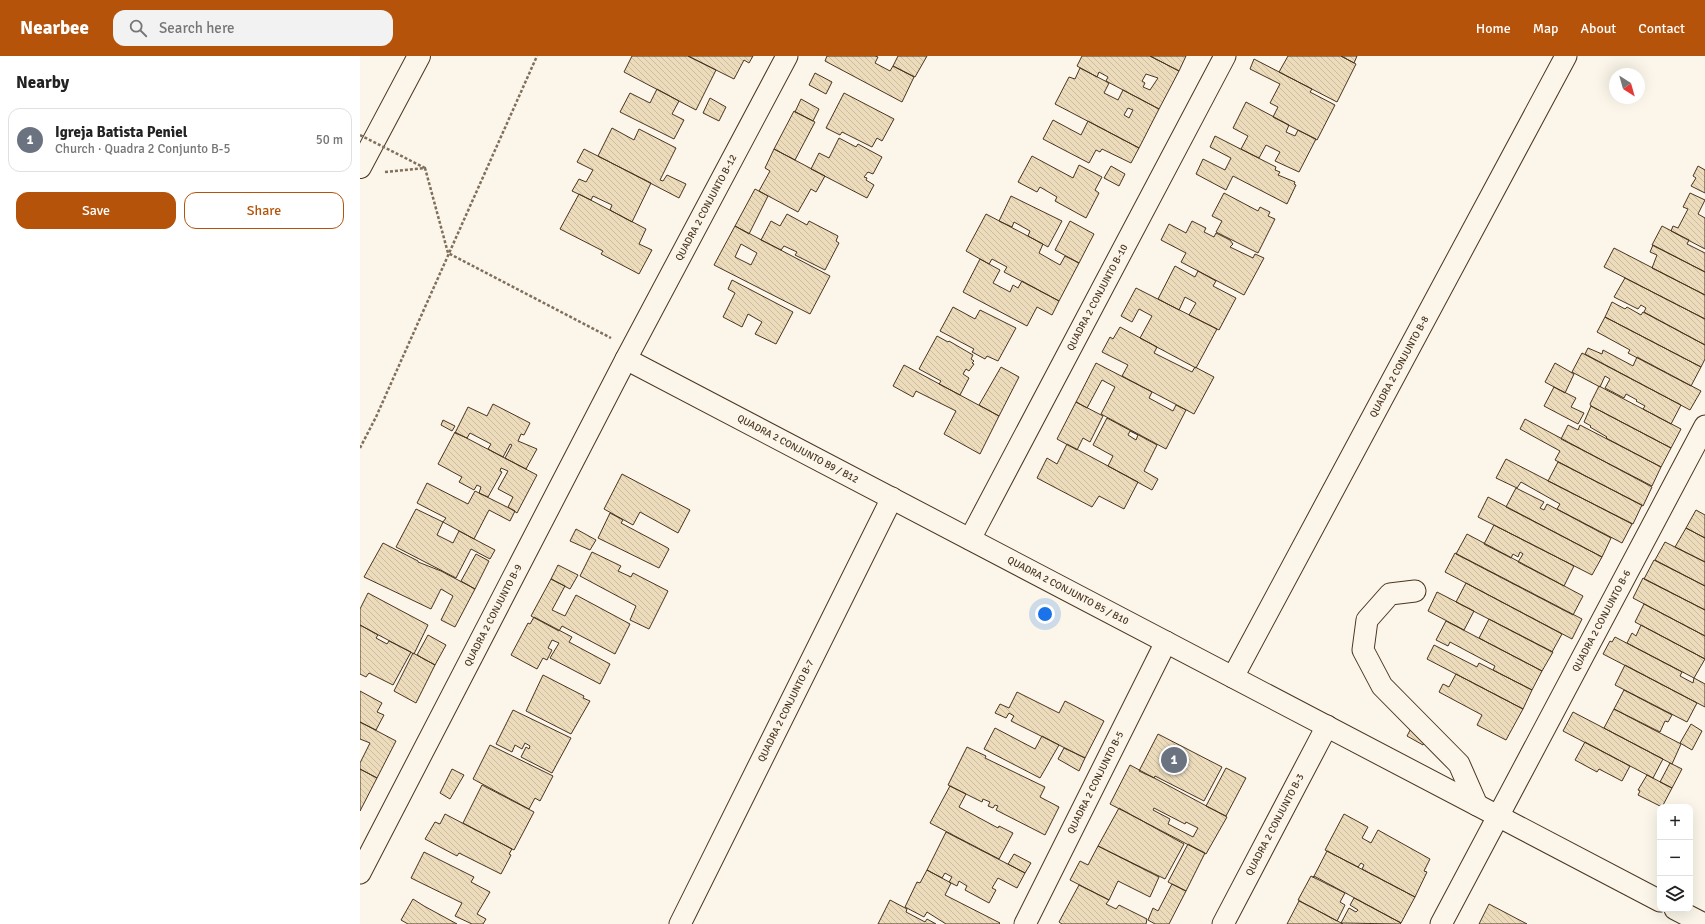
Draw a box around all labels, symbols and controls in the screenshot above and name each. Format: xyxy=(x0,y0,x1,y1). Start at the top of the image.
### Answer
search box xyxy=(113,10,393,46)
text: Nearbee xyxy=(20,16,89,40)
icon: search xyxy=(127,17,149,39)
text: Search here xyxy=(159,19,235,37)
text: Home xyxy=(1476,20,1511,37)
text: Map xyxy=(1533,20,1558,37)
text: About xyxy=(1580,20,1616,37)
text: Contact xyxy=(1638,20,1685,37)
north arrow xyxy=(1609,68,1645,104)
text: Nearby xyxy=(16,72,69,93)
text: Igreja Batista Peniel xyxy=(55,123,187,141)
text: 1 xyxy=(26,132,34,148)
text: 50 m xyxy=(316,132,343,148)
text: Church · Quadra 2 Conjunto B-5 xyxy=(55,141,230,157)
street label: QUADRA 2 CONJUNTO B-12 xyxy=(673,153,740,263)
button: Save xyxy=(16,192,176,229)
button: Share xyxy=(184,192,344,229)
street label: QUADRA 2 CONJUNTO B-10 xyxy=(1064,242,1130,353)
street label: QUADRA 2 CONJUNTO B-8 xyxy=(1367,314,1431,420)
street label: QUADRA 2 CONJUNTO B9 / B12 xyxy=(735,412,861,486)
street label: QUADRA 2 CONJUNTO B5 / B10 xyxy=(1005,554,1131,627)
street label: QUADRA 2 CONJUNTO B-9 xyxy=(462,562,525,669)
street label: QUADRA 2 CONJUNTO B-6 xyxy=(1570,568,1634,674)
your location xyxy=(1035,604,1055,624)
street label: QUADRA 2 CONJUNTO B-7 xyxy=(756,658,817,764)
street label: QUADRA 2 CONJUNTO B-5 xyxy=(1065,729,1126,836)
pin: 1 xyxy=(1161,745,1187,775)
street label: QUADRA 2 CONJUNTO B-3 xyxy=(1243,772,1307,878)
map controls xyxy=(1657,804,1693,912)
button: + xyxy=(1657,804,1693,840)
button: − xyxy=(1657,840,1693,876)
button: layers xyxy=(1657,876,1693,912)

